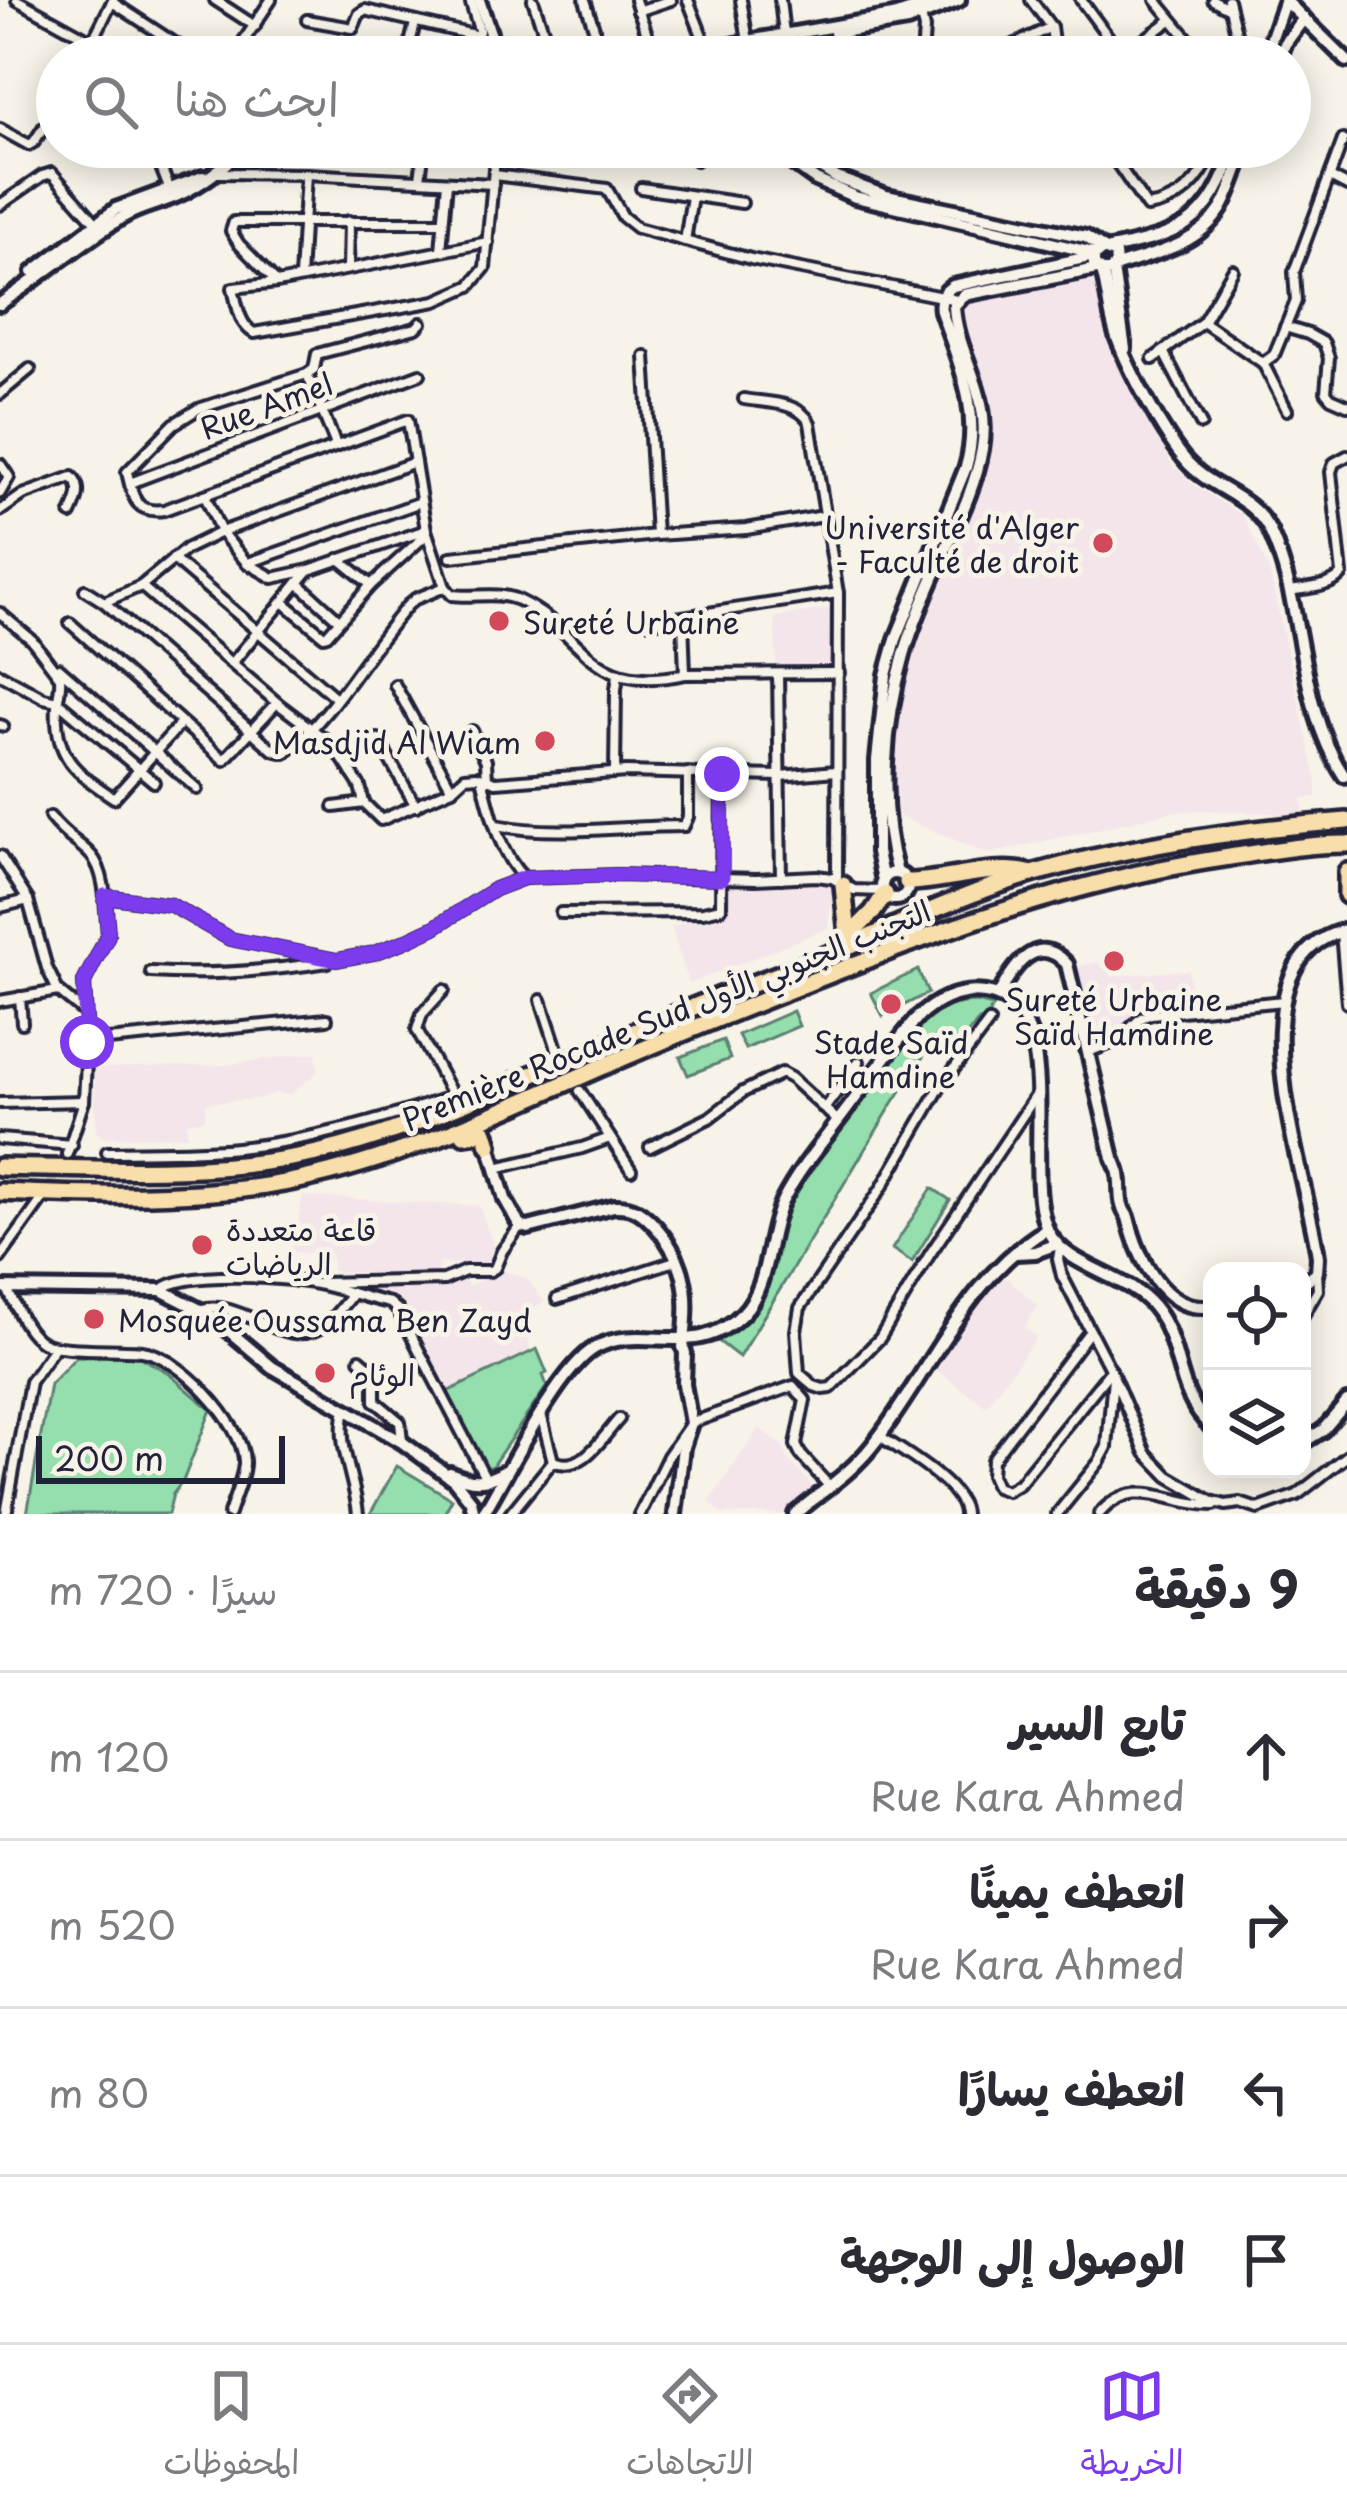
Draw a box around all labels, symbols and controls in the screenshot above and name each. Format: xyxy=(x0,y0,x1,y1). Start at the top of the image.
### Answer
search box xyxy=(36,36,1311,168)
text: ابحث هنا xyxy=(174,63,339,131)
icon: search xyxy=(78,69,144,135)
street label: Rue Amel xyxy=(194,360,338,450)
place label: Université d'Alger - Faculté de droit xyxy=(824,504,1079,583)
marker: Université d'Alger - Faculté de droit xyxy=(1090,530,1116,556)
place label: Sureté Urbaine xyxy=(523,599,740,644)
marker: Sureté Urbaine xyxy=(486,608,512,634)
place label: Masdjid Al Wiam xyxy=(273,719,521,764)
marker: Masdjid Al Wiam xyxy=(532,728,558,754)
route end xyxy=(695,747,749,801)
street label: Première Rocade Sud التجنب الجنوبي الأول xyxy=(395,887,939,1146)
marker: Sureté Urbaine Saïd Hamdine xyxy=(1101,948,1127,974)
place label: Sureté Urbaine Saïd Hamdine xyxy=(1006,976,1222,1055)
marker: Stade Saïd Hamdine xyxy=(878,991,904,1017)
route start xyxy=(60,1015,114,1069)
place label: Stade Saïd Hamdine xyxy=(814,1019,968,1098)
place label: قاعة متعددة الرياضات xyxy=(226,1206,377,1285)
marker: قاعة متعددة الرياضات xyxy=(189,1232,215,1258)
map controls xyxy=(1203,1262,1311,1478)
button: locate xyxy=(1203,1262,1311,1370)
place label: Mosquée Oussama Ben Zayd xyxy=(118,1297,532,1342)
marker: Mosquée Oussama Ben Zayd xyxy=(81,1306,107,1332)
place label: الوئام xyxy=(349,1351,415,1399)
marker: الوئام xyxy=(312,1360,338,1386)
button: layers xyxy=(1203,1370,1311,1478)
scale bar xyxy=(36,1430,285,1483)
text: 200 m xyxy=(54,1432,164,1482)
text: 9 دقيقة xyxy=(1135,1548,1299,1625)
text: سيرًا · 720 m xyxy=(48,1559,278,1618)
text: تابع السير xyxy=(1010,1687,1185,1755)
icon: ahead xyxy=(1233,1723,1299,1789)
text: 120 m xyxy=(48,1726,169,1785)
text: Rue Kara Ahmed xyxy=(870,1765,1185,1824)
text: انعطف يمينًا xyxy=(970,1855,1185,1923)
icon: right xyxy=(1233,1891,1299,1957)
text: 520 m xyxy=(48,1894,176,1953)
text: Rue Kara Ahmed xyxy=(870,1933,1185,1992)
text: انعطف يسارًا xyxy=(958,2053,1185,2121)
icon: left xyxy=(1233,2059,1299,2125)
text: 80 m xyxy=(48,2062,149,2121)
text: الوصول إلى الوجهة xyxy=(840,2221,1185,2289)
icon: arrive xyxy=(1233,2227,1299,2293)
tab: المحفوظات xyxy=(163,2363,299,2492)
tab: الاتجاهات xyxy=(626,2363,754,2492)
tab: الخريطة xyxy=(1081,2363,1184,2492)

